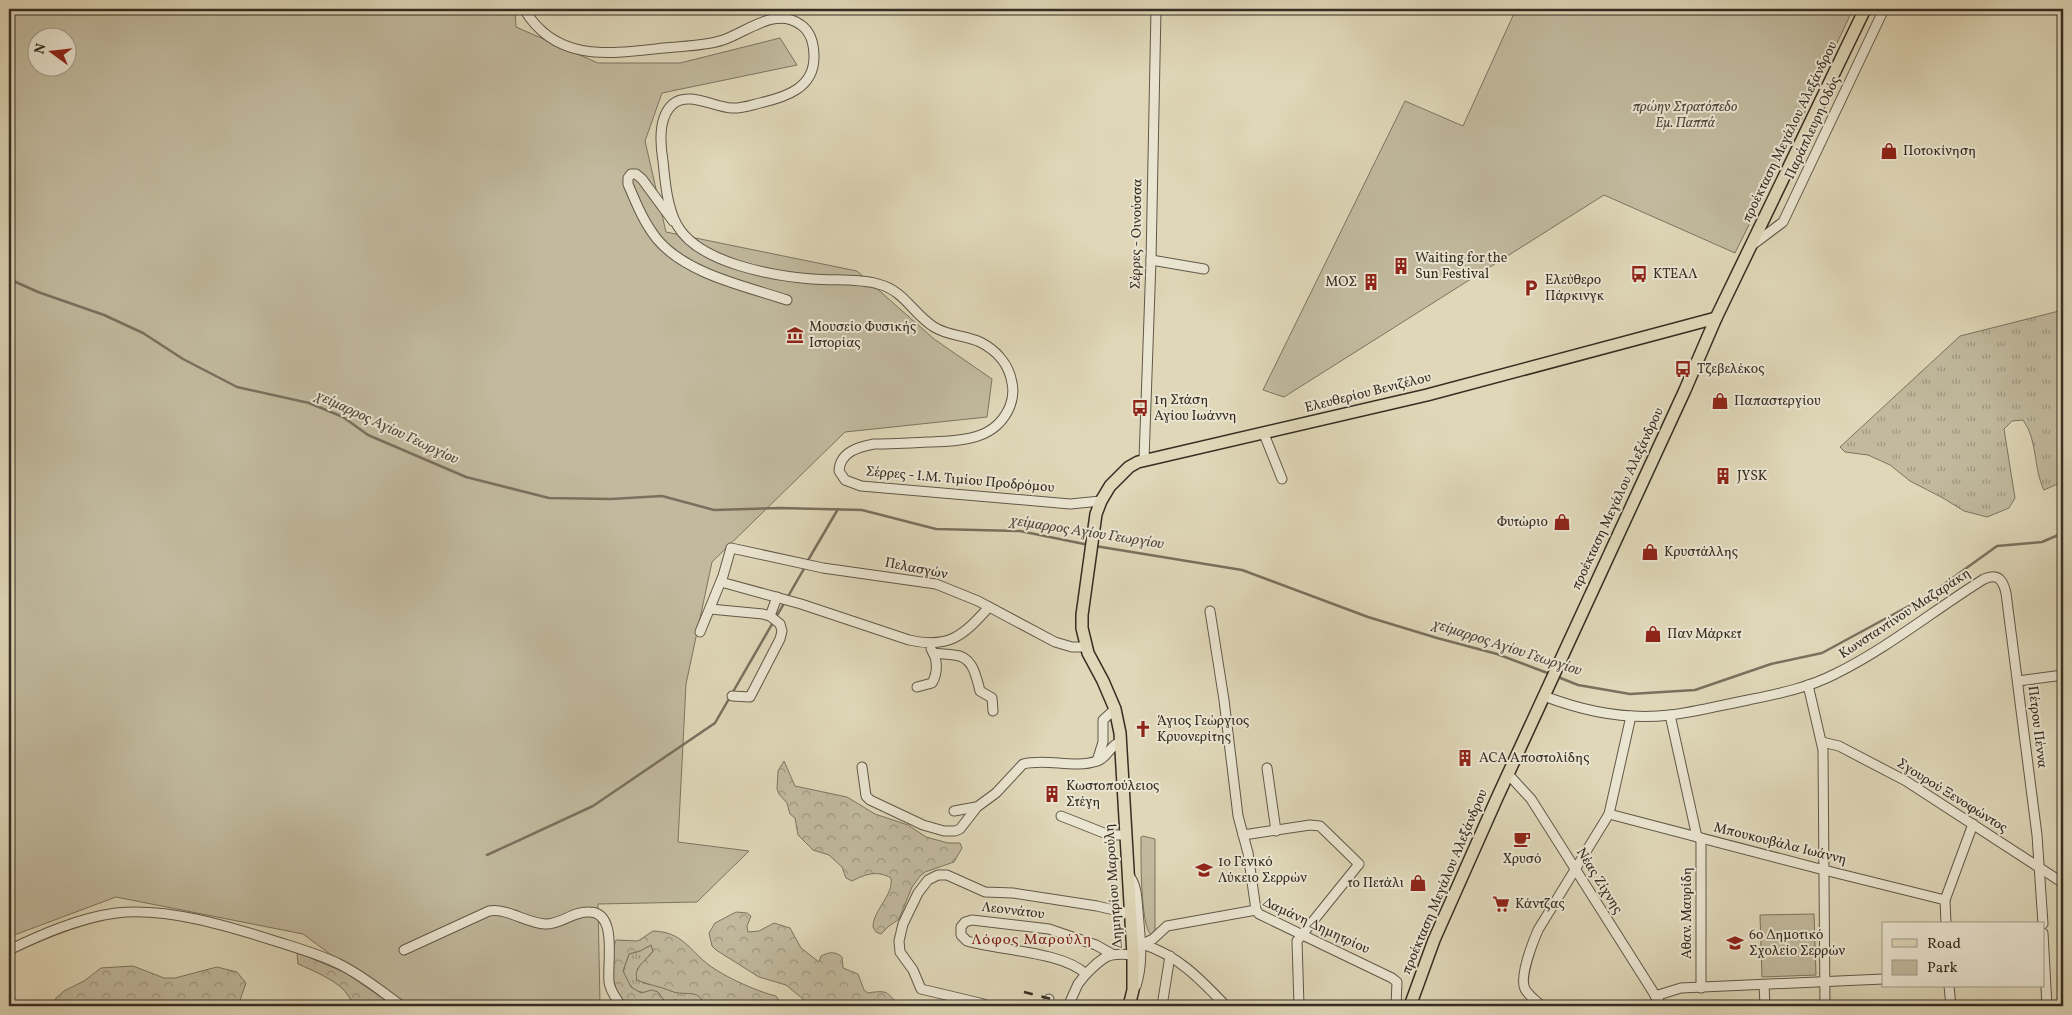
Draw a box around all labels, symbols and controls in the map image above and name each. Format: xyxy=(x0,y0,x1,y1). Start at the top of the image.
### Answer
north arrow xyxy=(28,28,78,78)
street label: προέκταση Μεγάλου Αλεξάνδρου xyxy=(1738,38,1842,226)
text: N xyxy=(30,42,51,56)
street label: Παράπλευρη Οδός xyxy=(1781,73,1845,183)
park label: πρώην Στρατόπεδο Εμ. Παππά xyxy=(1633,98,1738,133)
shop icon: Ποτοκίνηση xyxy=(1879,141,1899,161)
place label: Ποτοκίνηση xyxy=(1903,142,1976,161)
street label: Σέρρες - Οινούσσα xyxy=(1127,178,1147,290)
place label: Waiting for the Sun Festival xyxy=(1415,249,1508,284)
building icon: Waiting for the Sun Festival xyxy=(1391,256,1411,276)
bus stop icon: ΚΤΕΑΛ xyxy=(1629,264,1649,284)
place label: ΚΤΕΑΛ xyxy=(1653,265,1698,284)
place label: Ελεύθερο Πάρκινγκ xyxy=(1545,271,1604,306)
building icon: ΜΟΣ xyxy=(1361,272,1381,292)
place label: ΜΟΣ xyxy=(1325,273,1357,292)
parking icon: Ελεύθερο Πάρκινγκ xyxy=(1521,278,1541,298)
place label: Μουσείο Φυσικής Ιστορίας xyxy=(809,318,916,353)
museum icon: Μουσείο Φυσικής Ιστορίας xyxy=(785,325,805,345)
bus stop icon: Τζεβελέκος xyxy=(1673,359,1693,379)
place label: Τζεβελέκος xyxy=(1697,360,1765,379)
street label: Ελευθερίου Βενιζέλου xyxy=(1303,368,1433,418)
water label: χείμαρρος Αγίου Γεωργίου xyxy=(311,385,462,471)
place label: 1η Στάση Αγίου Ιωάννη xyxy=(1154,391,1237,426)
shop icon: Παπαστεργίου xyxy=(1710,391,1730,411)
place label: Παπαστεργίου xyxy=(1734,392,1821,411)
bus stop icon: 1η Στάση Αγίου Ιωάννη xyxy=(1130,398,1150,418)
street label: προέκταση Μεγάλου Αλεξάνδρου xyxy=(1567,404,1669,593)
street label: Σέρρες - Ι.Μ. Τιμίου Προδρόμου xyxy=(865,462,1055,498)
building icon: JYSK xyxy=(1713,466,1733,486)
place label: JYSK xyxy=(1737,467,1768,486)
water label: χείμαρρος Αγίου Γεωργίου xyxy=(1007,510,1166,556)
shop icon: Φυτώριο xyxy=(1552,512,1572,532)
place label: Φυτώριο xyxy=(1497,513,1548,532)
shop icon: Κρυστάλλης xyxy=(1640,542,1660,562)
place label: Κρυστάλλης xyxy=(1664,543,1738,562)
street label: Πελασγών xyxy=(883,554,949,584)
street label: Κωνσταντίνου Μαζαράκη xyxy=(1835,564,1975,664)
water label: χείμαρρος Αγίου Γεωργίου xyxy=(1428,613,1585,682)
shop icon: Παν Μάρκετ xyxy=(1643,624,1663,644)
place label: Παν Μάρκετ xyxy=(1667,625,1741,644)
street label: Πέτρου Πέννα xyxy=(2023,685,2052,770)
place label: Άγιος Γεώργιος Κρυονερίτης xyxy=(1157,712,1249,747)
church icon: Άγιος Γεώργιος Κρυονερίτης xyxy=(1133,719,1153,739)
building icon: ACA Αποστολίδης xyxy=(1455,748,1475,768)
place label: ACA Αποστολίδης xyxy=(1479,749,1590,768)
street label: Σγουρού Ξενοφώντος xyxy=(1893,754,2011,838)
place label: Κωστοπούλειος Στέγη xyxy=(1066,777,1159,812)
building icon: Κωστοπούλειος Στέγη xyxy=(1042,784,1062,804)
street label: προέκταση Μεγάλου Αλεξάνδρου xyxy=(1397,786,1493,978)
street label: Μπουκουβάλα Ιωάννη xyxy=(1711,818,1849,870)
street label: Δημητρίου Μαρούλη xyxy=(1100,823,1128,949)
cafe icon: Χρυσό xyxy=(1512,829,1532,849)
street label: Νέας Ζίχνης xyxy=(1571,844,1627,918)
place label: Χρυσό xyxy=(1503,850,1541,869)
place label: 1ο Γενικό Λύκειο Σερρών xyxy=(1218,853,1307,888)
school or university icon: 1ο Γενικό Λύκειο Σερρών xyxy=(1194,860,1214,880)
street label: Αθαν. Μαυρίδη xyxy=(1678,867,1697,959)
shop icon: το Πετάλι xyxy=(1408,873,1428,893)
place label: το Πετάλι xyxy=(1347,874,1404,893)
street label: Δαμάνη Δημητρίου xyxy=(1260,893,1373,959)
supermarket icon: Κάντζας xyxy=(1491,894,1511,914)
place label: Κάντζας xyxy=(1515,895,1565,914)
street label: Λεοννάτου xyxy=(980,898,1046,924)
legend xyxy=(1882,922,2044,988)
place label: 6ο Δημοτικό Σχολείο Σερρών xyxy=(1749,926,1845,961)
district label: Λόφος Μαρούλη xyxy=(972,930,1092,951)
school or university icon: 6ο Δημοτικό Σχολείο Σερρών xyxy=(1725,933,1745,953)
text: Road xyxy=(1927,934,1961,955)
text: Park xyxy=(1927,958,1958,979)

